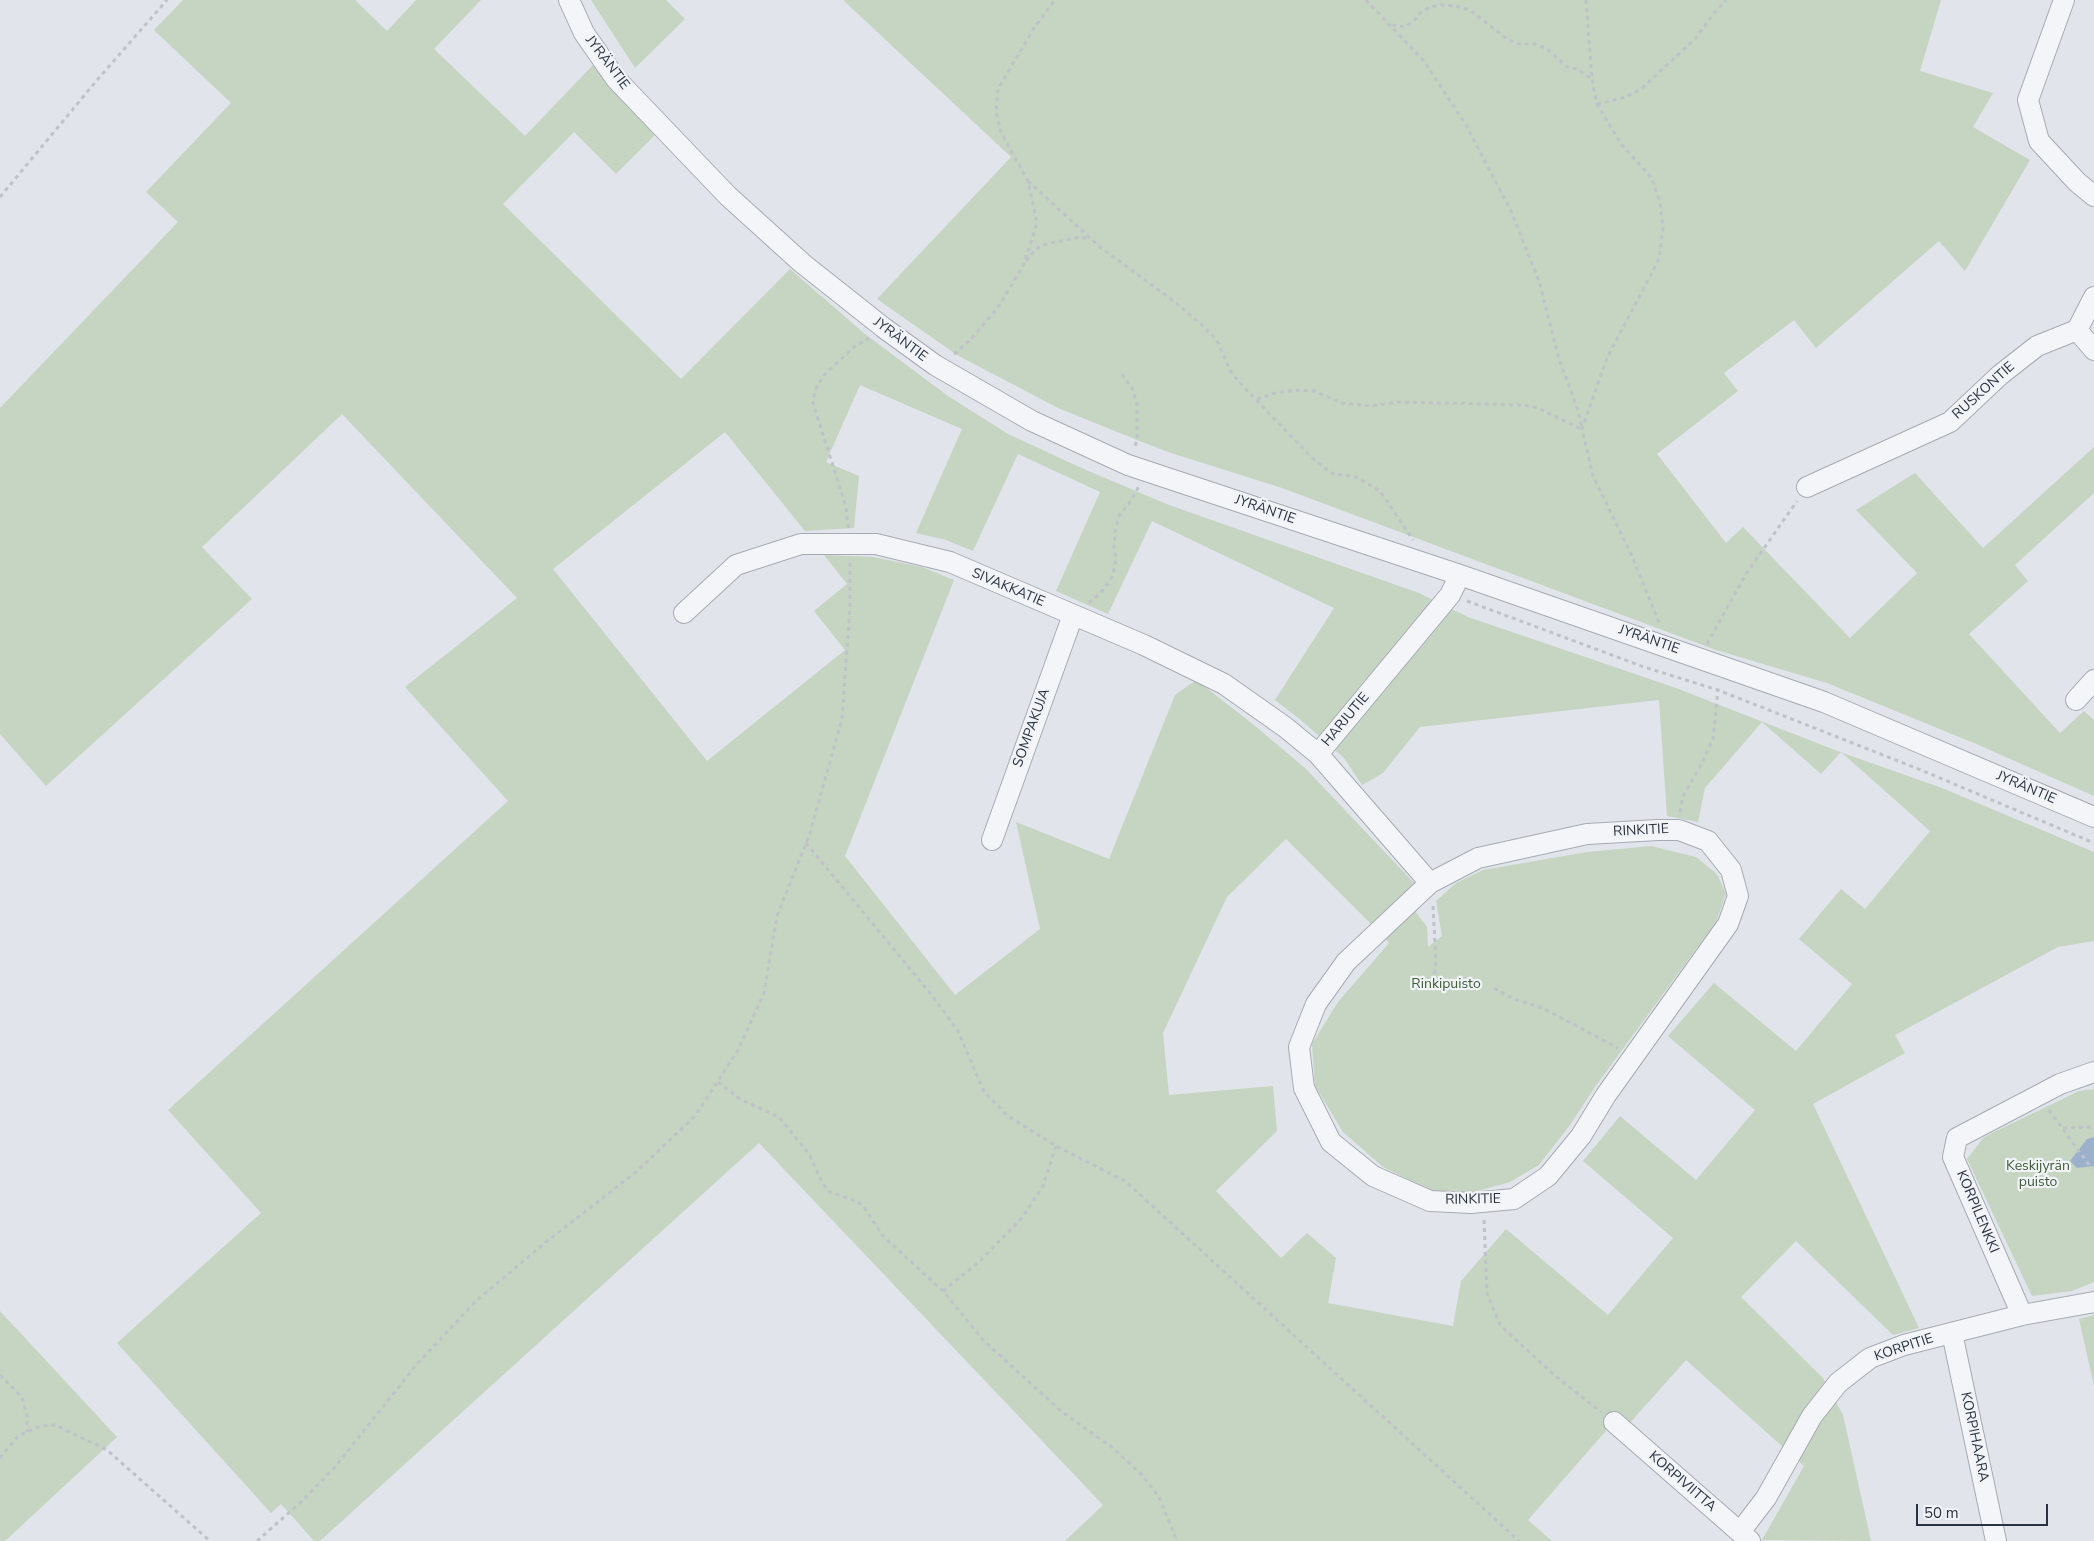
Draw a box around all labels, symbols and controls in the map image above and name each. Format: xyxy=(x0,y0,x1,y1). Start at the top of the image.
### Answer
street label: JYRÄNTIE xyxy=(581,33,633,93)
street label: JYRÄNTIE xyxy=(870,314,930,366)
street label: RUSKONTIE xyxy=(1949,359,2019,423)
street label: JYRÄNTIE xyxy=(1232,492,1298,528)
street label: SIVAKKATIE xyxy=(969,565,1047,611)
street label: JYRÄNTIE xyxy=(1616,622,1682,658)
street label: SOMPAKUJA xyxy=(1010,686,1054,770)
street label: HARJUTIE xyxy=(1319,690,1373,750)
street label: JYRÄNTIE xyxy=(1994,768,2058,808)
street label: RINKITIE xyxy=(1613,821,1669,841)
park label: Rinkipuisto xyxy=(1411,977,1481,993)
park label: Keskijyrän puisto xyxy=(2006,1159,2070,1192)
street label: KORPILENKKI xyxy=(1952,1168,2002,1256)
street label: RINKITIE xyxy=(1445,1191,1501,1209)
street label: KORPITIE xyxy=(1872,1331,1936,1365)
street label: KORPIHAARA xyxy=(1956,1391,1992,1483)
street label: KORPIVIITTA xyxy=(1645,1448,1719,1516)
scale bar xyxy=(1919,1494,2052,1526)
text: 50 m xyxy=(1924,1503,1959,1523)

